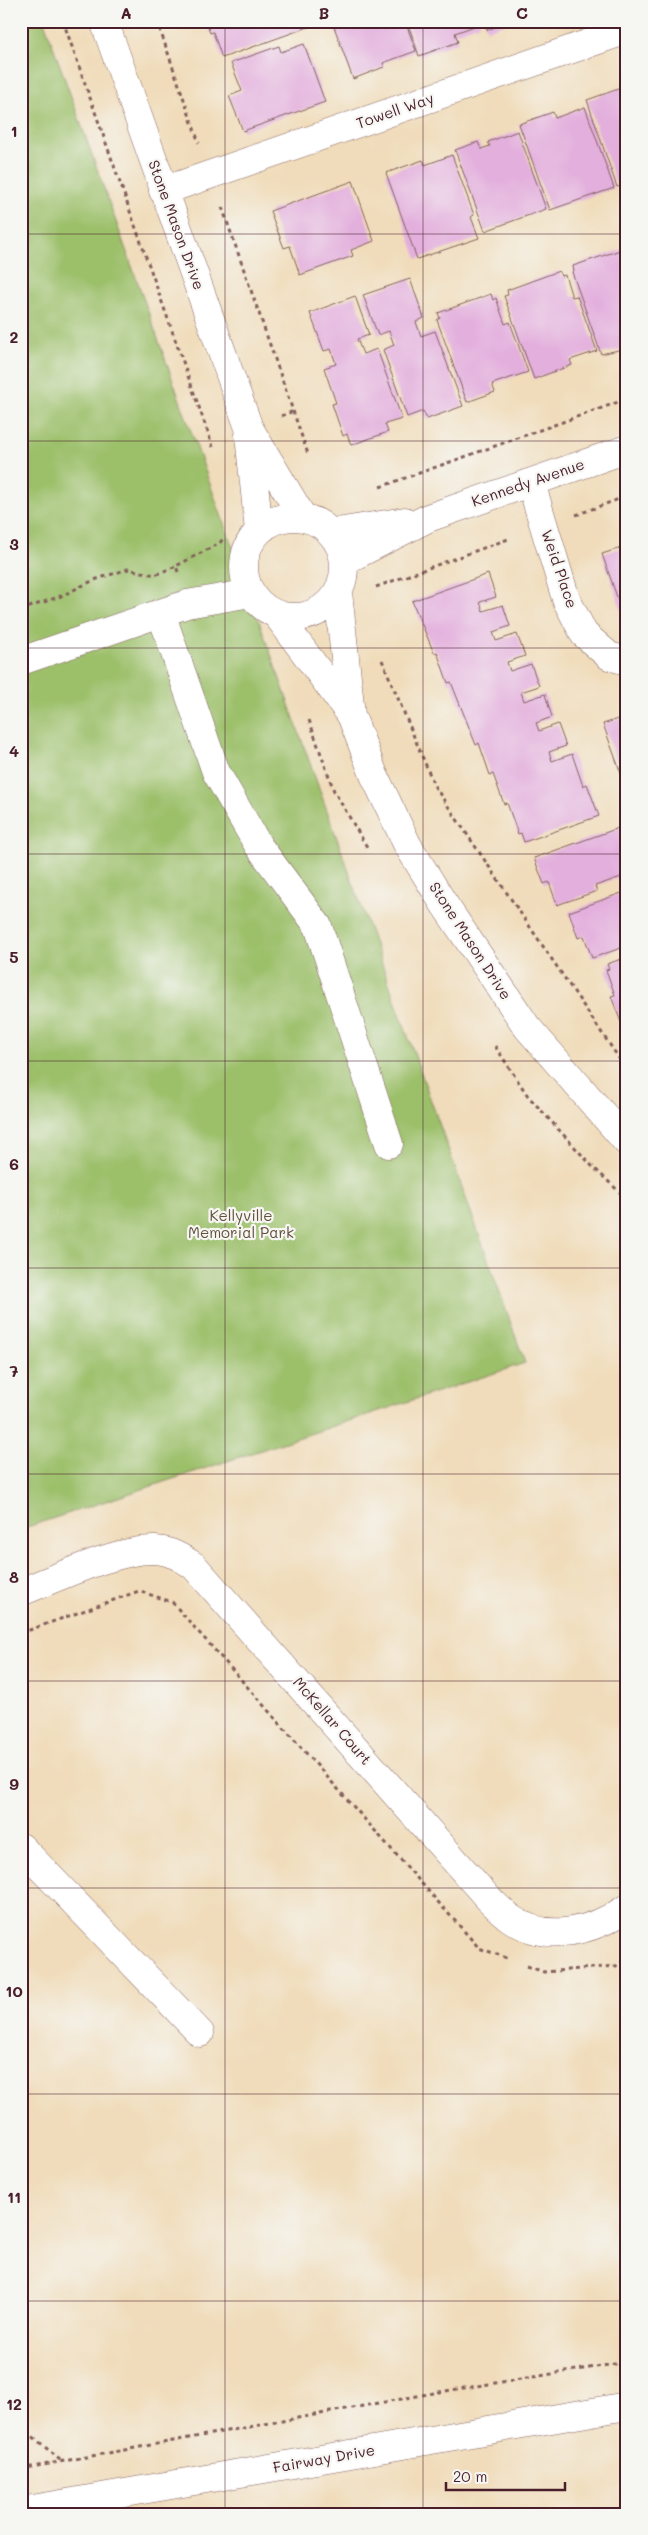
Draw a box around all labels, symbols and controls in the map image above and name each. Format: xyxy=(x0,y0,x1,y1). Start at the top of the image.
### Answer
text: A xyxy=(120,2,132,23)
text: B xyxy=(319,2,329,23)
text: C xyxy=(516,2,528,23)
street label: Towell Way xyxy=(353,87,436,133)
text: 1 xyxy=(10,120,18,141)
street label: Stone Mason Drive xyxy=(144,157,210,292)
text: 2 xyxy=(10,326,19,347)
street label: Kennedy Avenue xyxy=(468,453,587,511)
street label: Weid Place xyxy=(537,527,583,611)
text: 3 xyxy=(9,533,19,554)
text: 4 xyxy=(9,740,19,761)
street label: Stone Mason Drive xyxy=(425,878,516,1003)
text: 5 xyxy=(9,946,19,967)
text: 6 xyxy=(9,1153,19,1174)
park label: Kellyville Memorial Park xyxy=(188,1205,294,1242)
text: 7 xyxy=(10,1360,19,1381)
text: 8 xyxy=(9,1566,19,1587)
street label: McKellar Court xyxy=(289,1672,376,1769)
text: 9 xyxy=(9,1773,19,1794)
text: 10 xyxy=(5,1980,23,2001)
text: 11 xyxy=(7,2186,21,2207)
text: 12 xyxy=(6,2393,22,2414)
street label: Fairway Drive xyxy=(271,2439,376,2477)
scale bar xyxy=(446,2460,564,2492)
text: 20 m xyxy=(453,2466,487,2486)

